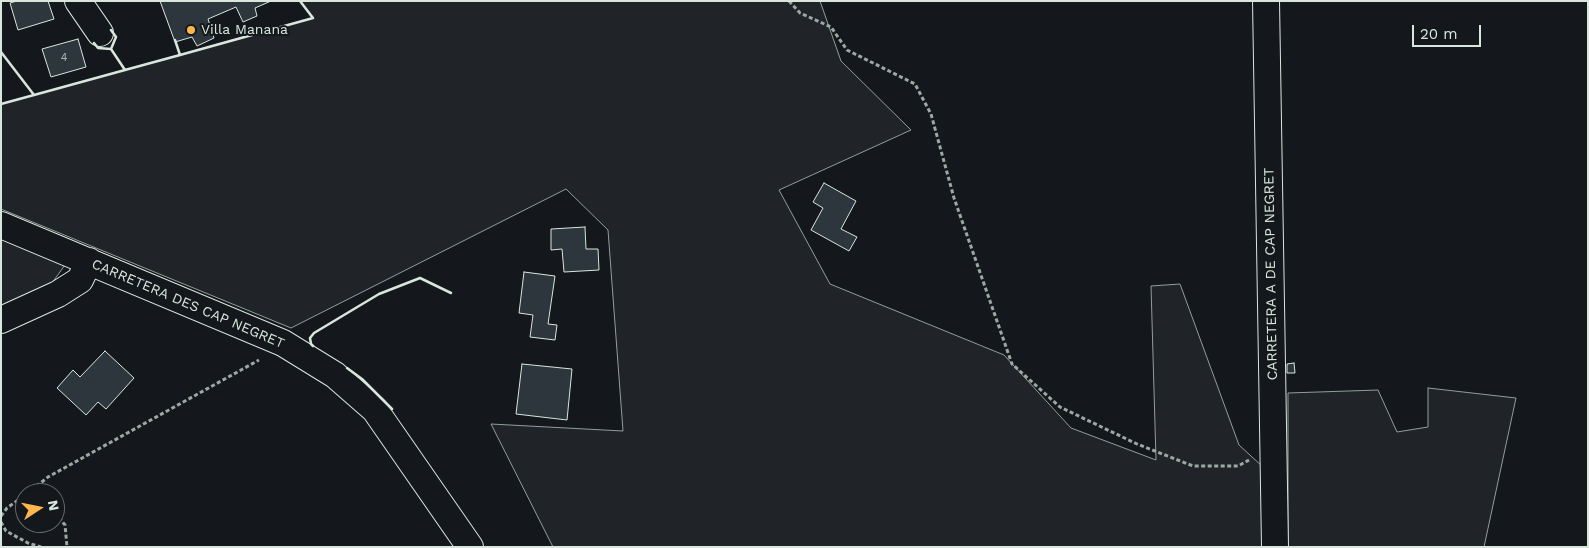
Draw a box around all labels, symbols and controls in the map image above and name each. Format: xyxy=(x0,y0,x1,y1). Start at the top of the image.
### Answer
scale bar xyxy=(1414,15,1483,47)
place label: Villa Manana xyxy=(201,22,288,38)
marker: Villa Manana xyxy=(185,24,197,36)
text: 20 m xyxy=(1420,25,1458,43)
house number: 4 xyxy=(61,51,67,65)
street label: CARRETERA A DE CAP NEGRET xyxy=(1261,167,1281,381)
street label: CARRETERA DES CAP NEGRET xyxy=(89,256,287,352)
north arrow xyxy=(15,483,65,533)
text: N xyxy=(45,499,63,512)

